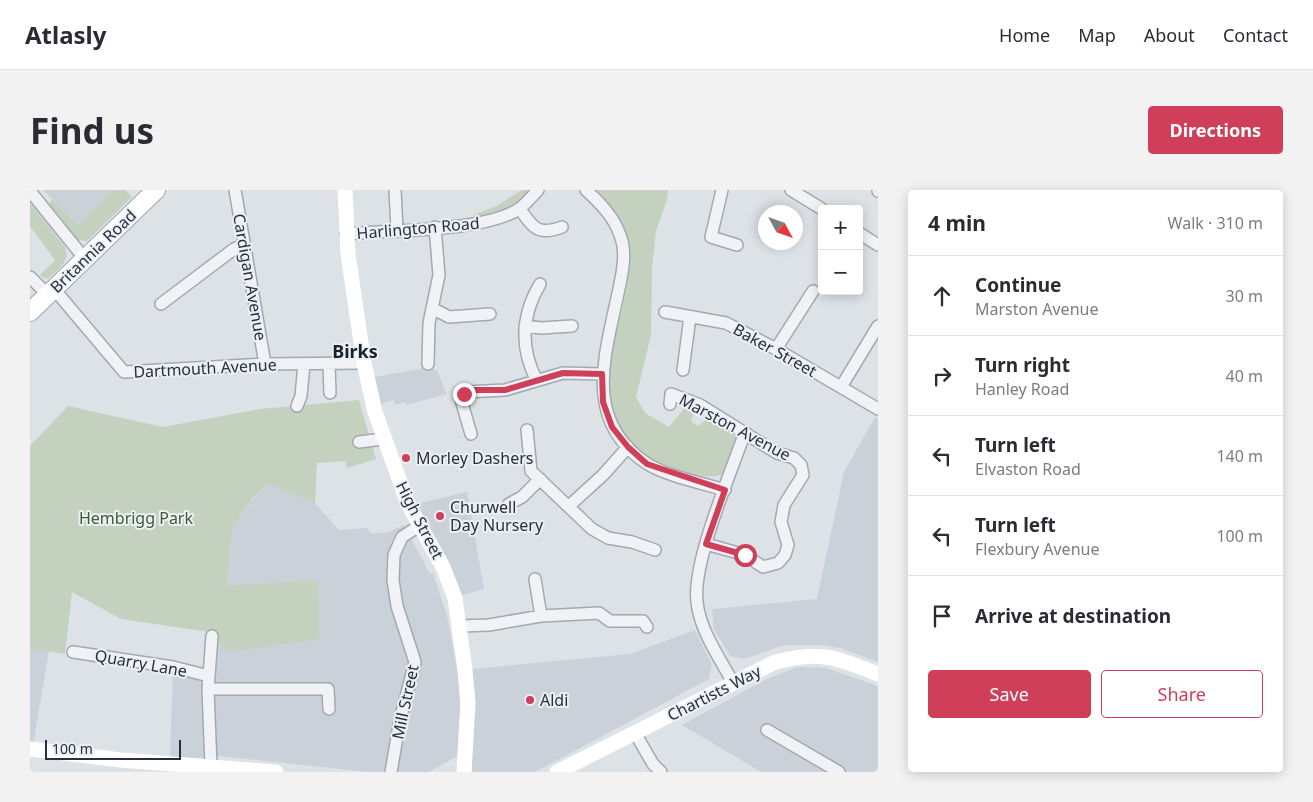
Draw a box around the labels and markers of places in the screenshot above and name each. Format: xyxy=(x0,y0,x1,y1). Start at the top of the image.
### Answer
place label: Morley Dashers xyxy=(416,447,533,469)
marker: Morley Dashers xyxy=(400,452,412,464)
place label: Churwell Day Nursery xyxy=(450,496,544,536)
marker: Churwell Day Nursery xyxy=(434,510,446,522)
place label: Aldi xyxy=(540,689,568,711)
marker: Aldi xyxy=(524,694,536,706)

